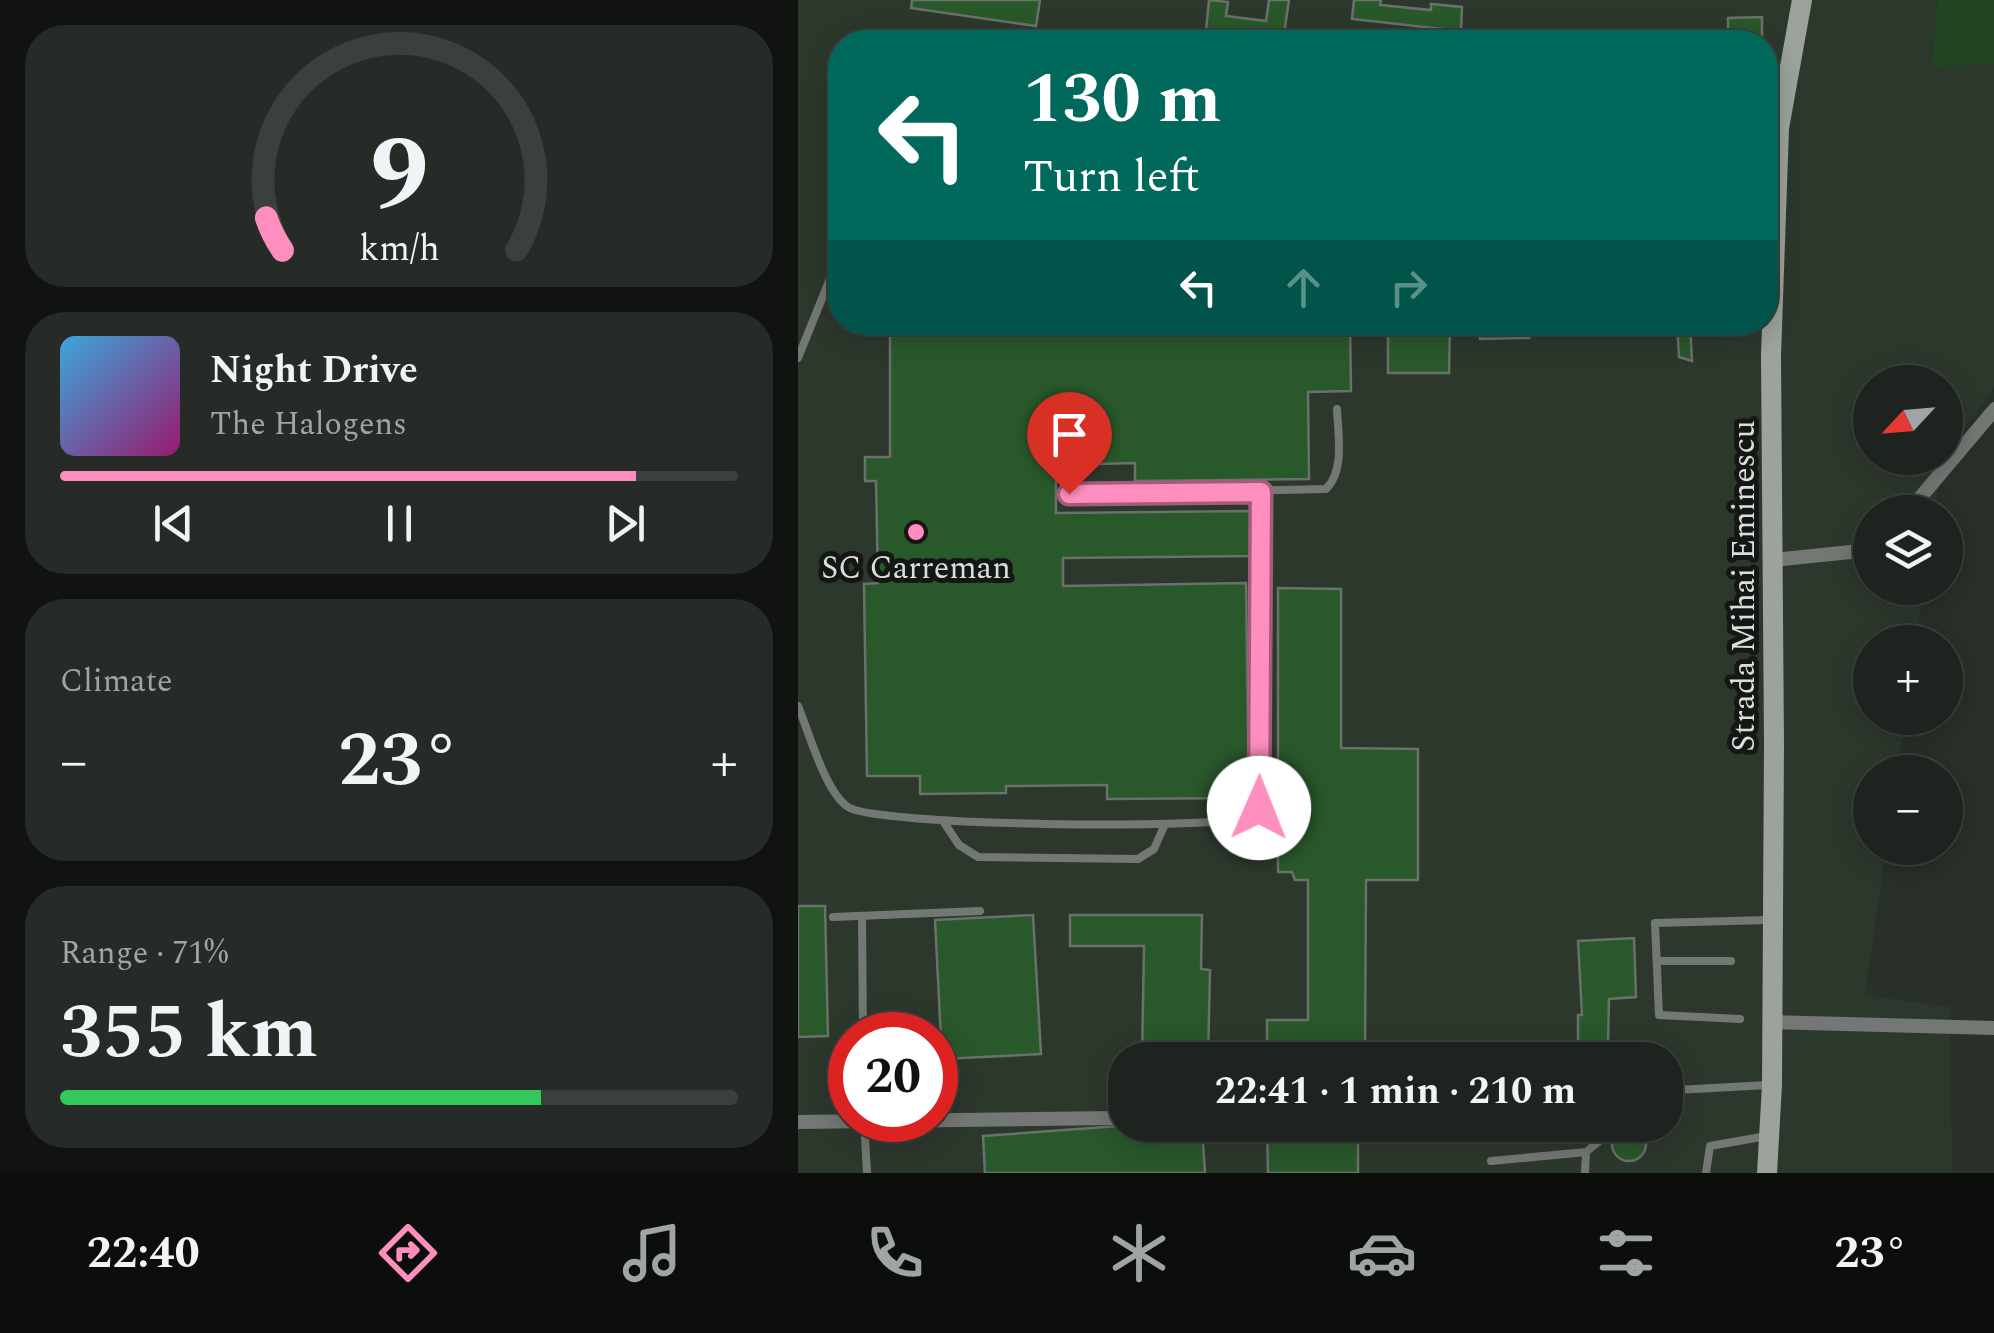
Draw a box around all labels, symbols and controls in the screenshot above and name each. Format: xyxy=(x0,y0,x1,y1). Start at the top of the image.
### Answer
text: 130 m xyxy=(1023,47,1221,153)
icon: left xyxy=(858,70,988,200)
text: 9 xyxy=(370,98,428,256)
text: Turn left xyxy=(1023,143,1200,212)
text: km/h xyxy=(359,222,439,277)
icon: left xyxy=(1171,260,1226,315)
icon: ahead xyxy=(1276,260,1331,315)
icon: right xyxy=(1381,260,1436,315)
text: Night Drive xyxy=(210,342,418,400)
north arrow xyxy=(1853,365,1963,475)
map controls xyxy=(1853,365,1963,865)
pin xyxy=(1027,392,1112,495)
text: The Halogens xyxy=(210,400,407,449)
icon: arrive xyxy=(1042,407,1097,462)
street label: Strada Mihai Eminescu xyxy=(1720,420,1769,752)
button: layers xyxy=(1853,495,1963,605)
icon: previous xyxy=(146,496,201,551)
icon: pause xyxy=(372,496,427,551)
icon: next xyxy=(598,496,653,551)
marker: SC Carreman xyxy=(905,521,927,543)
place label: SC Carreman xyxy=(821,544,1011,593)
button: + xyxy=(1853,625,1963,735)
text: Climate xyxy=(60,657,172,706)
text: 23° xyxy=(338,705,460,819)
text: − xyxy=(60,721,88,804)
text: + xyxy=(710,721,738,804)
button: − xyxy=(1853,755,1963,865)
position arrow xyxy=(1207,756,1311,860)
text: Range · 71% xyxy=(60,929,228,978)
text: 355 km xyxy=(60,977,318,1091)
speed limit sign: 20 xyxy=(828,1012,958,1142)
text: 22:41 · 1 min · 210 m xyxy=(1215,1063,1576,1121)
icon: directions xyxy=(373,1218,443,1288)
icon: music xyxy=(617,1218,687,1288)
icon: phone xyxy=(860,1218,930,1288)
icon: climate xyxy=(1104,1218,1174,1288)
icon: car xyxy=(1347,1218,1417,1288)
icon: filters xyxy=(1591,1218,1661,1288)
text: 22:40 xyxy=(87,1219,200,1288)
text: 23° xyxy=(1834,1219,1907,1288)

